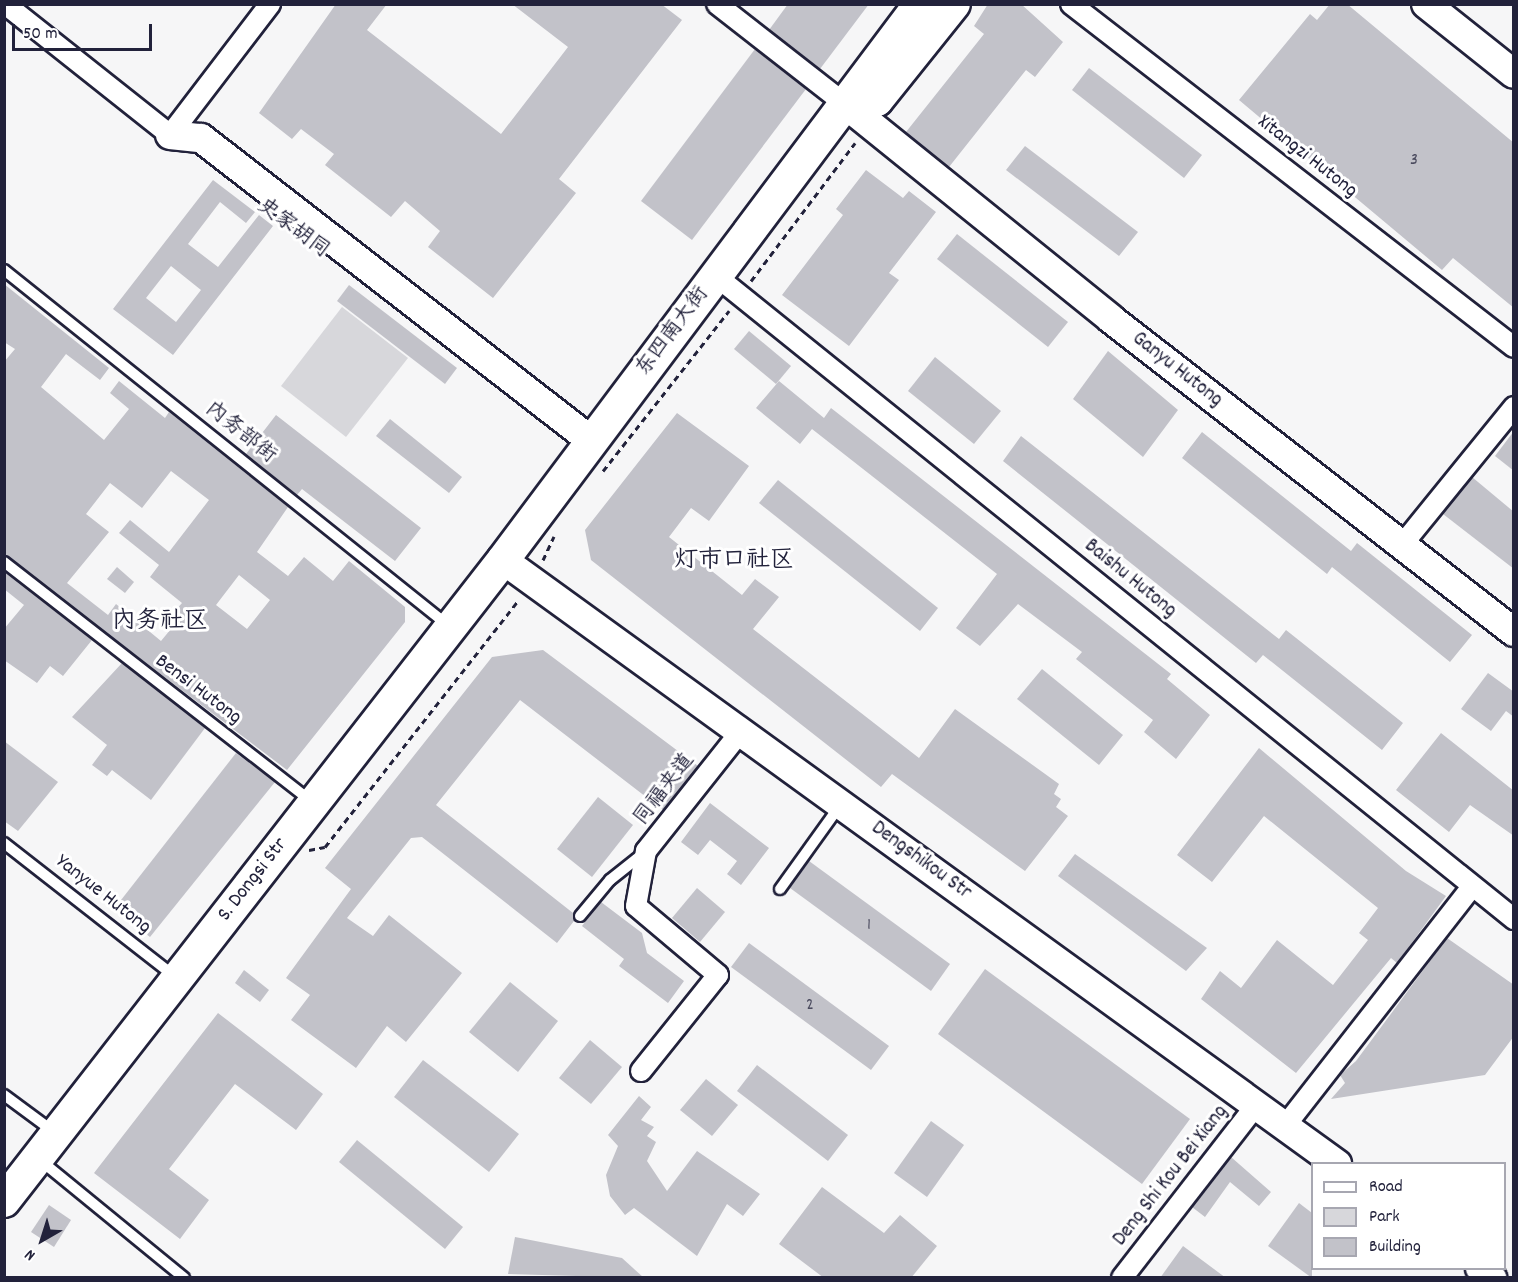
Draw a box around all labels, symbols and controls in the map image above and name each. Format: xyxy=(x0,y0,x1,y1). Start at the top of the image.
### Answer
scale bar xyxy=(15,12,154,50)
text: 50 m xyxy=(23,22,58,47)
street label: Xitangzi Hutong xyxy=(1252,110,1362,204)
house number: 3 xyxy=(1410,150,1418,172)
street label: 史家胡同 xyxy=(252,194,334,264)
street label: 东四南大街 xyxy=(631,282,715,382)
street label: Ganyu Hutong xyxy=(1127,327,1227,413)
street label: 内务部街 xyxy=(199,397,281,469)
street label: Baishu Hutong xyxy=(1079,534,1181,624)
district label: 灯市口社区 xyxy=(674,548,794,576)
district label: 内务社区 xyxy=(112,609,208,637)
street label: Bensi Hutong xyxy=(150,649,246,731)
street label: 同福夹道 xyxy=(629,749,701,831)
street label: Dengshikou Str xyxy=(866,816,976,906)
street label: S. Dongsi Str xyxy=(213,833,293,927)
street label: Yanyue Hutong xyxy=(50,850,156,940)
house number: 1 xyxy=(867,915,871,937)
house number: 2 xyxy=(806,995,814,1017)
street label: Deng Shi Kou Bei Xiang xyxy=(1108,1100,1234,1252)
legend xyxy=(1311,1162,1506,1270)
text: Road xyxy=(1369,1175,1403,1200)
text: Park xyxy=(1369,1205,1400,1230)
north arrow xyxy=(12,1210,72,1270)
text: Building xyxy=(1369,1235,1421,1260)
text: N xyxy=(20,1243,41,1266)

